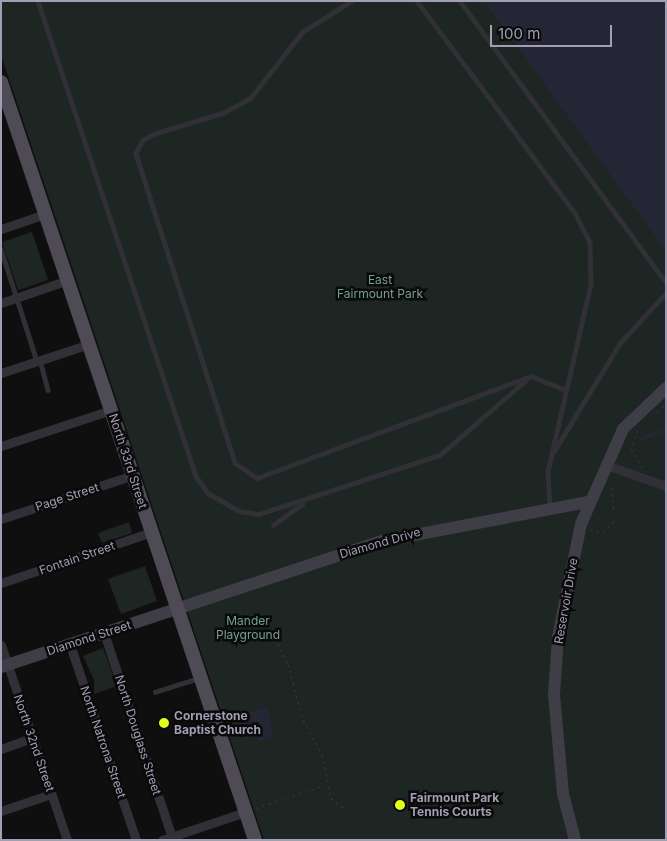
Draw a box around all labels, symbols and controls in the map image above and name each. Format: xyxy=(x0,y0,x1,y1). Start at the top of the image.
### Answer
scale bar xyxy=(492,15,614,47)
text: 100 m xyxy=(498,24,540,43)
park label: East Fairmount Park xyxy=(337,273,423,301)
street label: North 33rd Street xyxy=(106,412,150,510)
street label: Page Street xyxy=(33,480,101,514)
street label: Diamond Drive xyxy=(338,525,422,561)
street label: Fontain Street xyxy=(37,538,117,578)
street label: Reservoir Drive xyxy=(551,557,581,645)
park label: Mander Playground xyxy=(216,614,280,642)
street label: Diamond Street xyxy=(45,618,133,658)
street label: North Douglass Street xyxy=(112,673,164,797)
street label: North Natrona Street xyxy=(77,684,129,800)
street label: North 32nd Street xyxy=(11,693,57,793)
place label: Cornerstone Baptist Church xyxy=(174,709,261,737)
marker: Cornerstone Baptist Church xyxy=(158,717,170,729)
place label: Fairmount Park Tennis Courts xyxy=(410,791,499,819)
marker: Fairmount Park Tennis Courts xyxy=(394,799,406,811)

